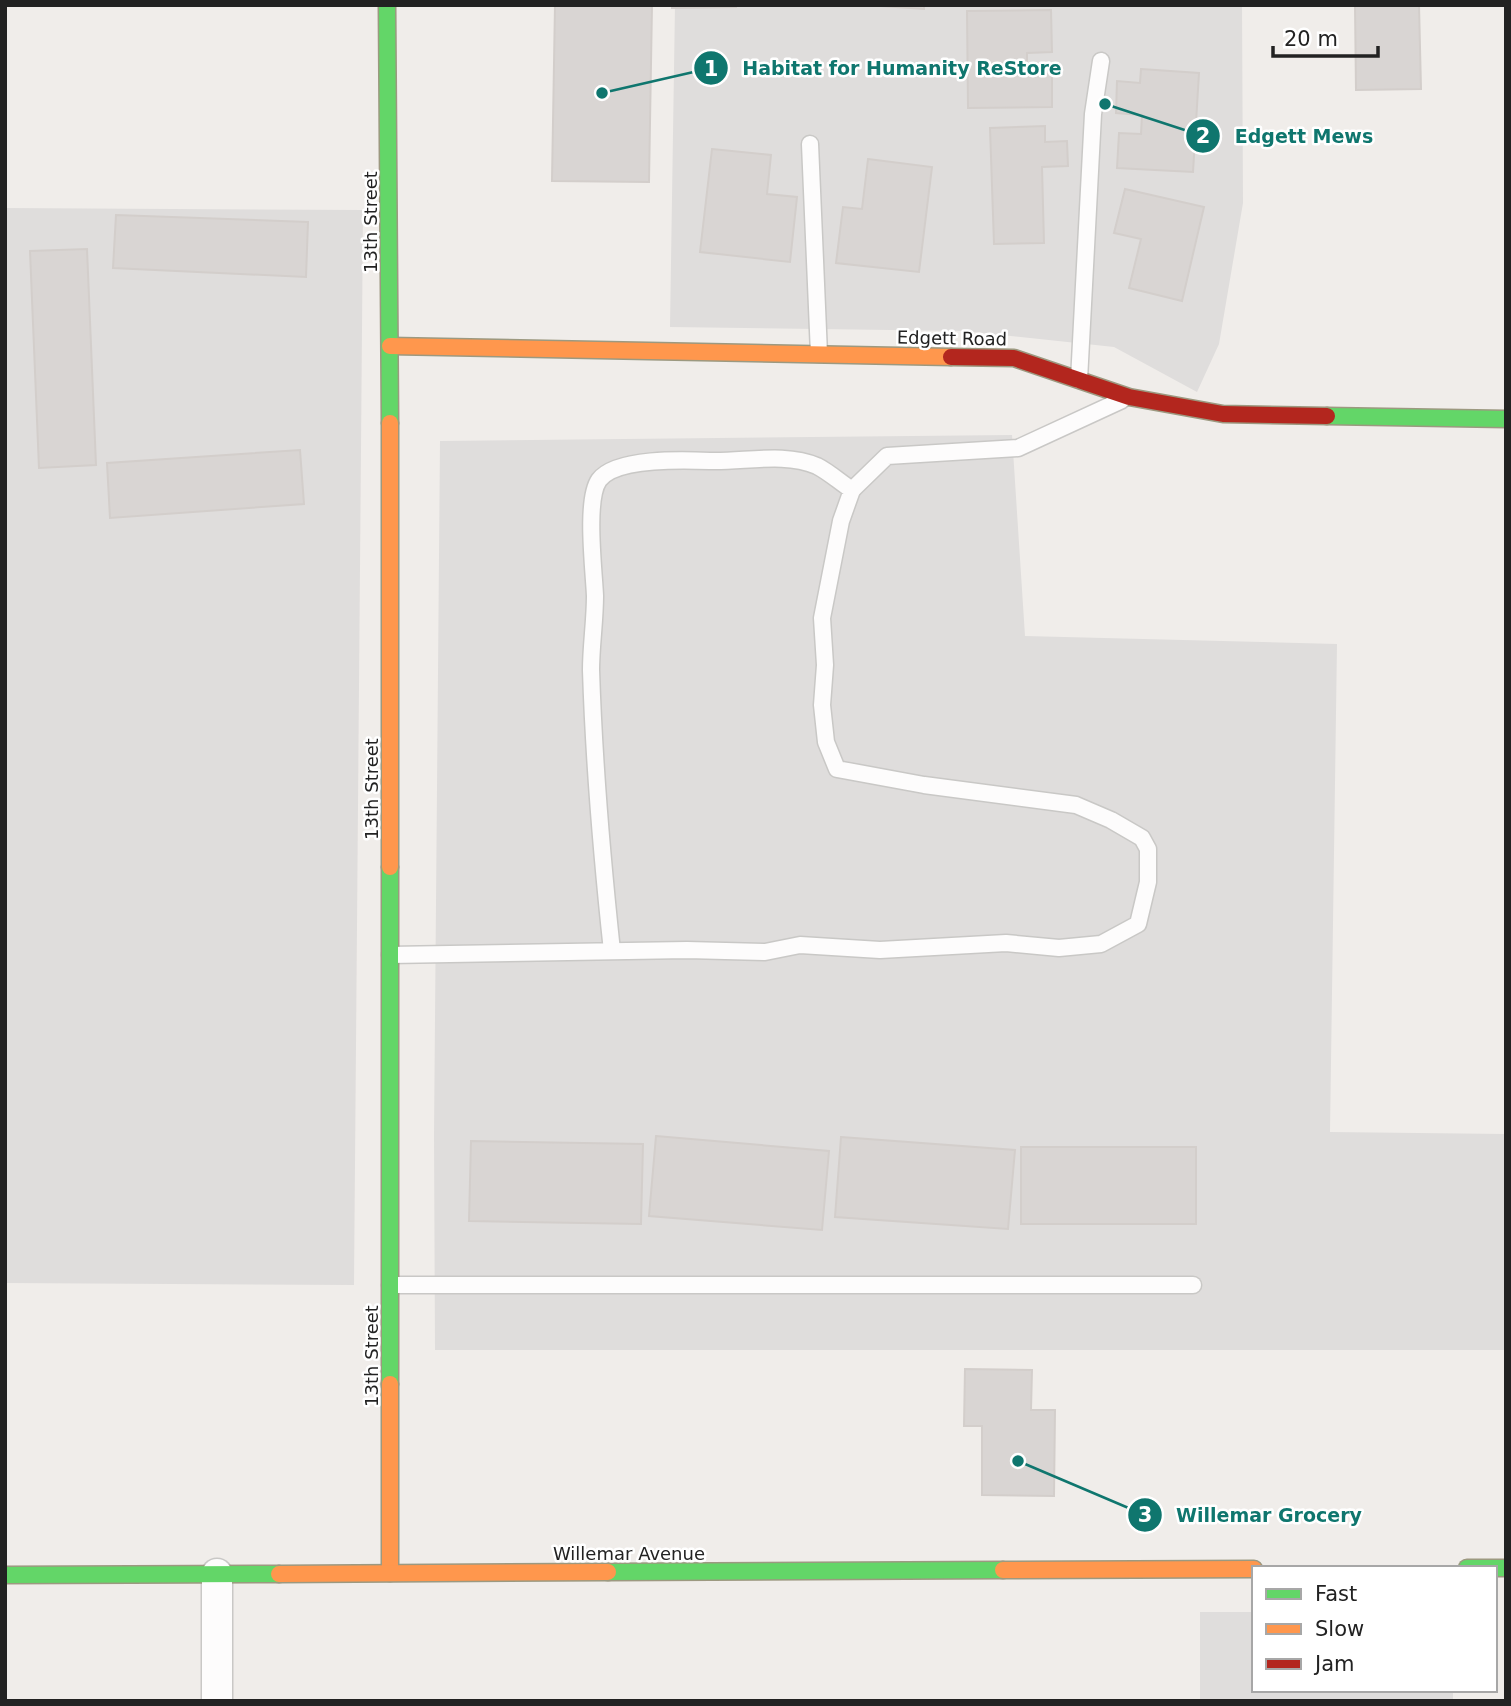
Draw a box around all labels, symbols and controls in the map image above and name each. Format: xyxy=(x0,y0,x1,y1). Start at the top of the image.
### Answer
scale bar xyxy=(1273,14,1378,58)
text: 20 m xyxy=(1284,27,1338,51)
callout: Habitat for Humanity ReStore xyxy=(694,48,1076,88)
text: 1 xyxy=(704,57,718,81)
text: Habitat for Humanity ReStore xyxy=(742,57,1062,79)
callout: Edgett Mews xyxy=(1185,116,1387,156)
text: 2 xyxy=(1196,124,1210,148)
text: Edgett Mews xyxy=(1235,125,1373,147)
street label: 13th Street xyxy=(360,171,381,273)
street label: Edgett Road xyxy=(897,327,1007,349)
street label: 13th Street xyxy=(361,738,382,840)
street label: 13th Street xyxy=(361,1305,382,1407)
callout: Willemar Grocery xyxy=(1127,1495,1376,1535)
text: 3 xyxy=(1138,1503,1152,1527)
text: Willemar Grocery xyxy=(1176,1504,1363,1526)
street label: Willemar Avenue xyxy=(553,1543,705,1564)
legend xyxy=(1252,1566,1497,1692)
text: Fast xyxy=(1315,1582,1357,1606)
text: Slow xyxy=(1315,1617,1364,1641)
text: Jam xyxy=(1313,1652,1355,1676)

